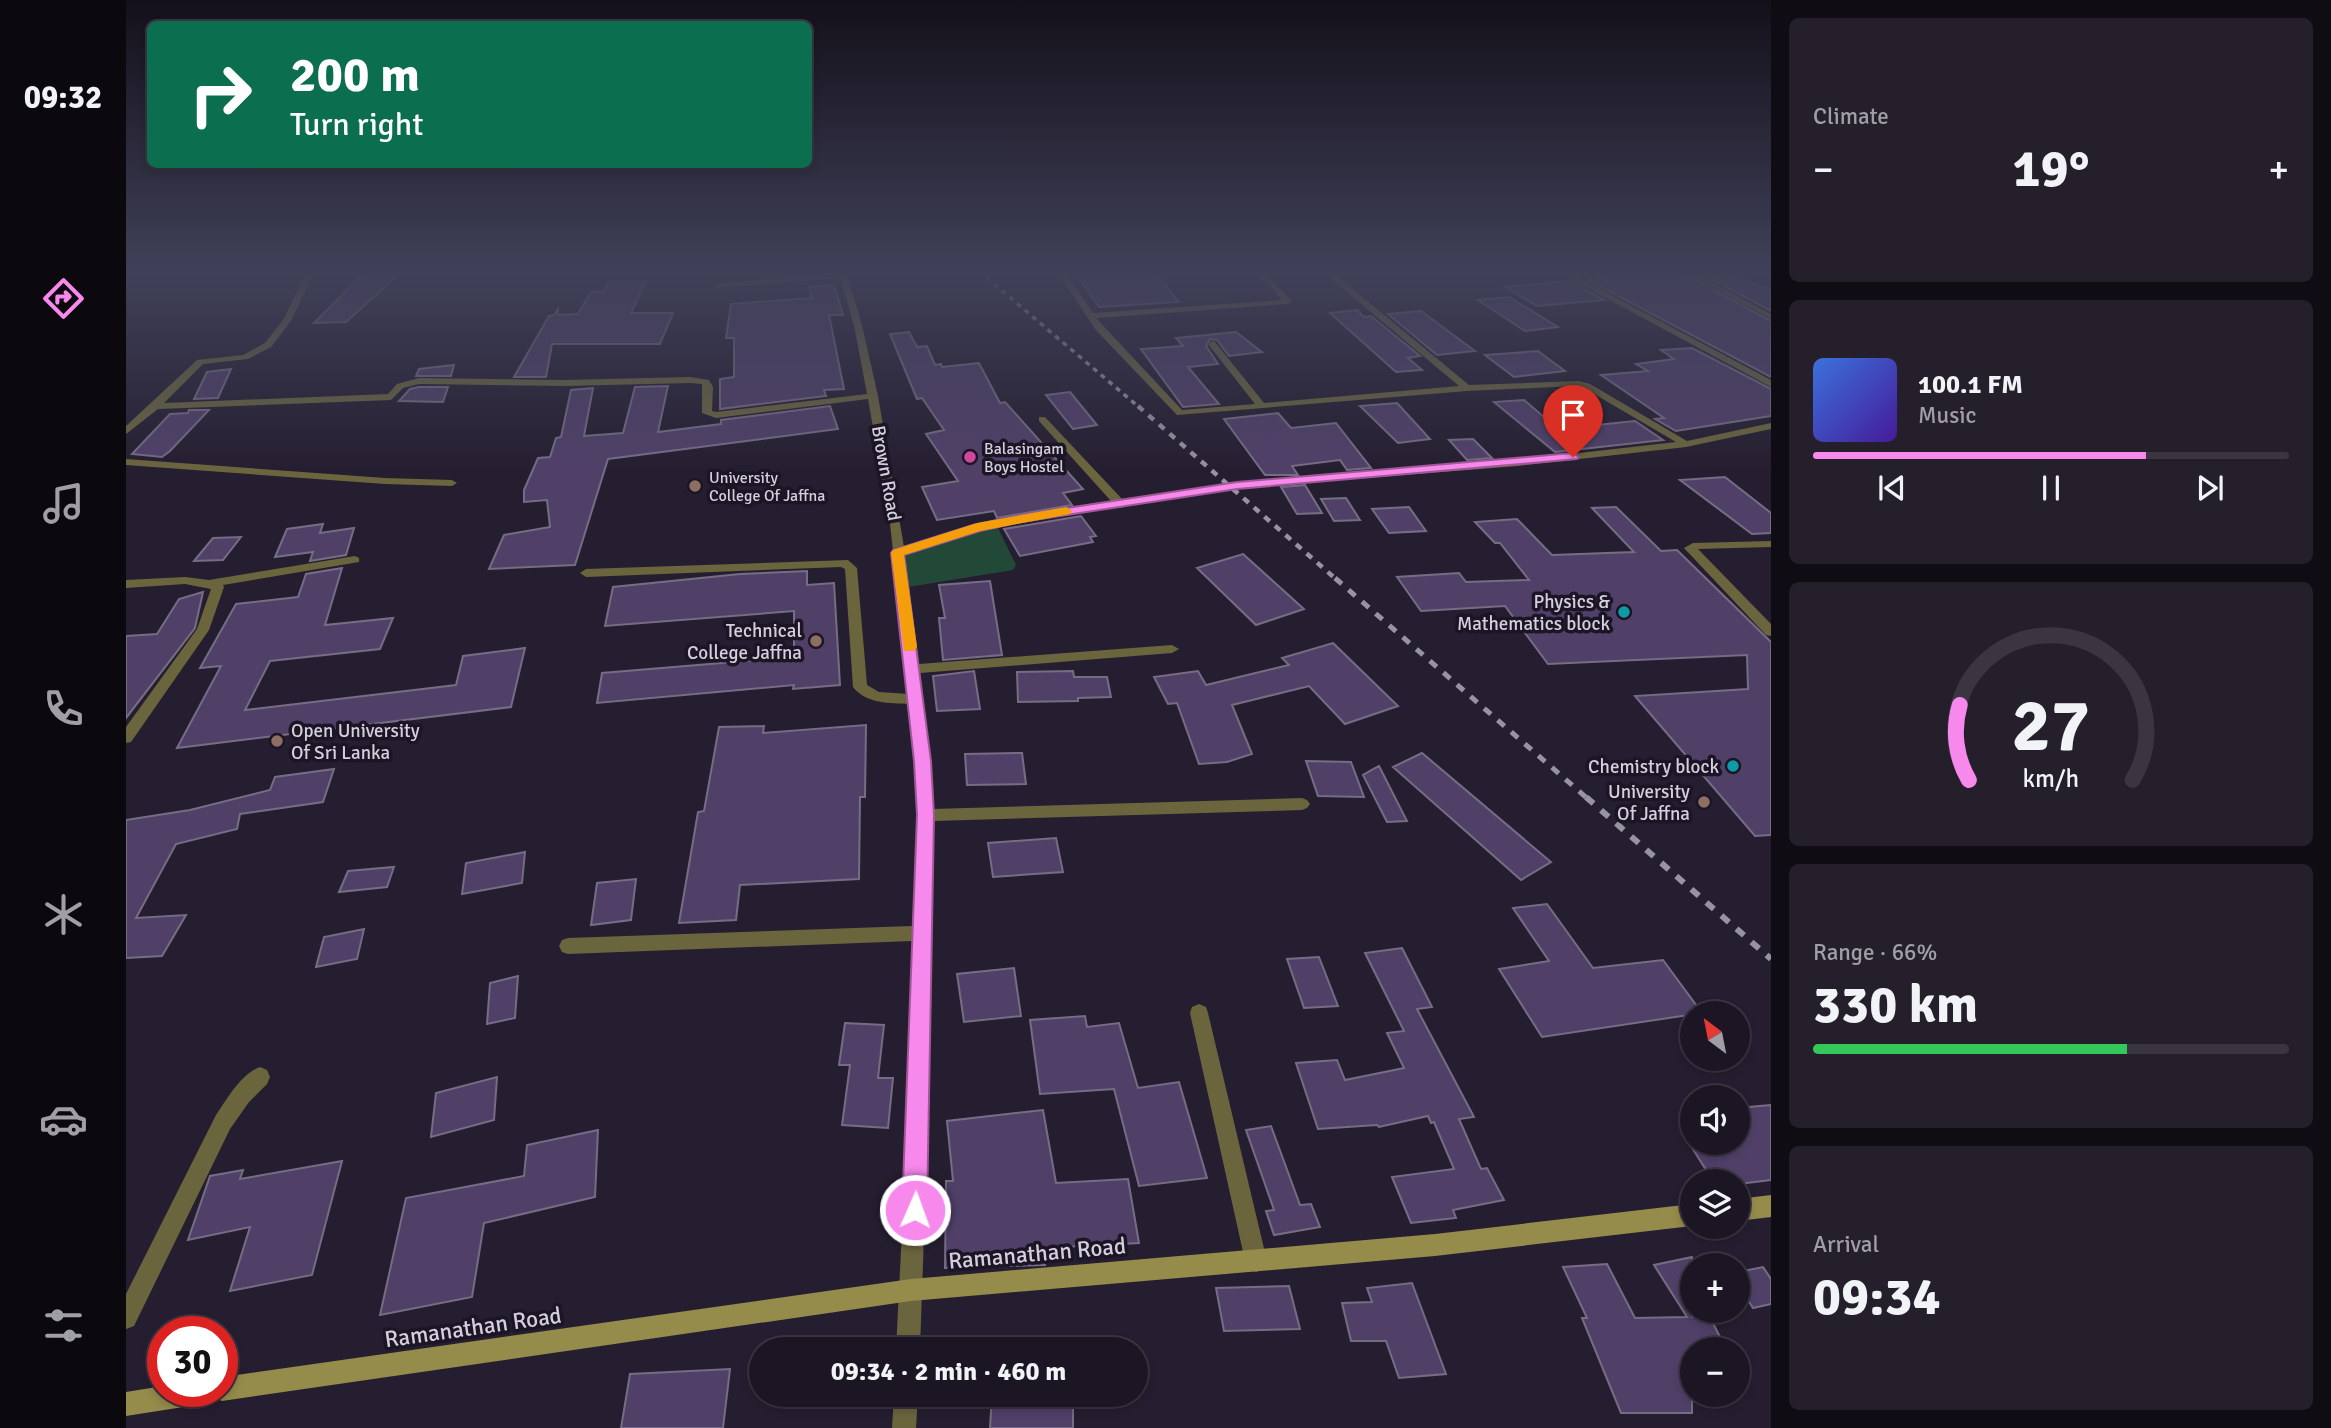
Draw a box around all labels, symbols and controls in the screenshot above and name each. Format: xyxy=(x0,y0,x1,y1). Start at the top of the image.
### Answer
text: 200 m xyxy=(290,45,420,105)
icon: right xyxy=(175,49,266,140)
text: 09:32 xyxy=(24,78,102,117)
text: Climate xyxy=(1813,102,1889,131)
text: Turn right xyxy=(290,105,423,144)
text: 19° xyxy=(2013,137,2089,201)
text: − xyxy=(1813,146,1834,193)
text: + xyxy=(2268,146,2289,193)
icon: directions xyxy=(39,274,88,323)
text: 100.1 FM xyxy=(1918,369,2023,401)
pin xyxy=(1543,385,1603,457)
icon: arrive xyxy=(1554,396,1592,434)
text: Music xyxy=(1918,401,1976,430)
street label: Brown Road xyxy=(866,424,906,523)
place label: Balasingam Boys Hostel xyxy=(984,439,1064,477)
marker: Balasingam Boys Hostel xyxy=(962,449,978,465)
place label: University College Of Jaffna xyxy=(709,468,825,506)
icon: previous xyxy=(1873,469,1911,507)
icon: pause xyxy=(2032,469,2070,507)
icon: next xyxy=(2191,469,2229,507)
marker: University College Of Jaffna xyxy=(687,478,703,494)
icon: music xyxy=(39,479,88,528)
place label: Physics & Mathematics block xyxy=(1457,590,1610,636)
marker: Physics & Mathematics block xyxy=(1616,604,1632,620)
place label: Technical College Jaffna xyxy=(687,619,802,665)
marker: Technical College Jaffna xyxy=(808,633,824,649)
text: 27 xyxy=(2012,682,2090,771)
icon: phone xyxy=(39,684,88,733)
place label: Open University Of Sri Lanka xyxy=(291,719,420,765)
marker: Open University Of Sri Lanka xyxy=(269,733,285,749)
place label: Chemistry block xyxy=(1588,755,1719,779)
marker: Chemistry block xyxy=(1725,758,1741,774)
text: km/h xyxy=(2023,763,2079,794)
place label: University Of Jaffna xyxy=(1608,780,1690,826)
marker: University Of Jaffna xyxy=(1696,794,1712,810)
icon: climate xyxy=(39,890,88,939)
text: Range · 66% xyxy=(1813,938,1937,967)
text: 330 km xyxy=(1813,973,1978,1037)
north arrow xyxy=(1680,1001,1750,1071)
map controls xyxy=(1680,1001,1750,1407)
button: sound xyxy=(1680,1085,1750,1155)
icon: car xyxy=(39,1095,88,1144)
button: layers xyxy=(1680,1169,1750,1239)
position arrow xyxy=(878,1173,952,1247)
text: Arrival xyxy=(1813,1230,1879,1259)
street label: Ramanathan Road xyxy=(947,1231,1127,1276)
button: + xyxy=(1680,1253,1750,1323)
text: 09:34 xyxy=(1813,1265,1941,1329)
icon: filters xyxy=(39,1301,88,1350)
street label: Ramanathan Road xyxy=(383,1301,563,1354)
speed limit sign: 30 xyxy=(147,1316,238,1407)
button: − xyxy=(1680,1337,1750,1407)
text: 09:34 · 2 min · 460 m xyxy=(831,1356,1066,1388)

